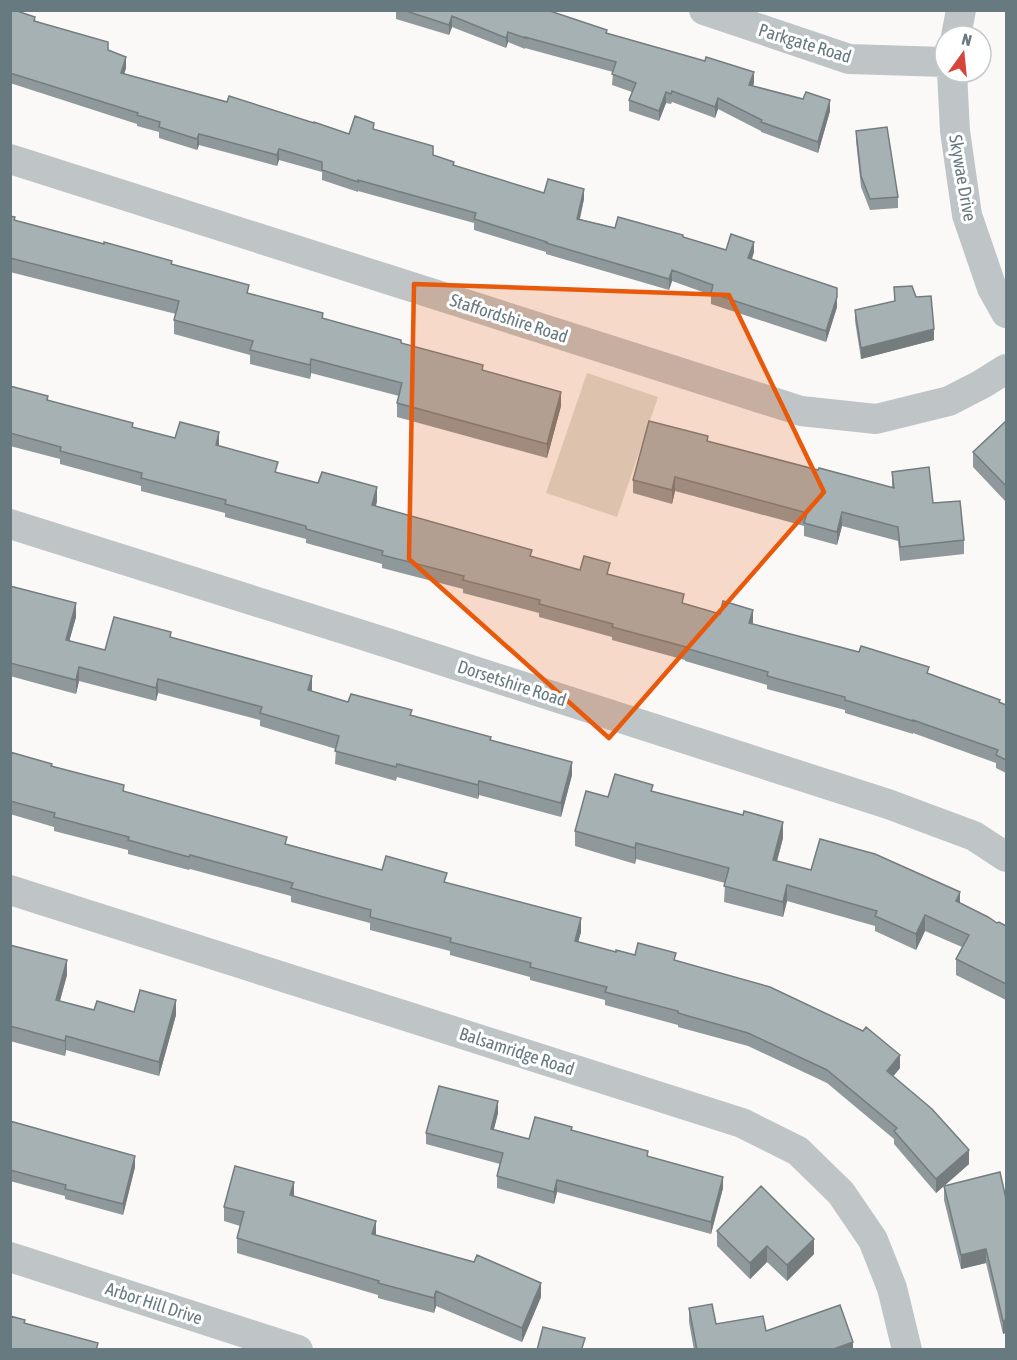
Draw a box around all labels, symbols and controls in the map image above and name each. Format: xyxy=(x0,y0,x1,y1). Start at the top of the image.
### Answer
street label: Parkgate Road xyxy=(756,19,854,67)
north arrow xyxy=(933,24,993,84)
text: N xyxy=(960,30,974,49)
street label: Skywae Drive xyxy=(945,133,981,223)
street label: Staffordshire Road xyxy=(447,289,571,347)
street label: Dorsetshire Road xyxy=(455,656,569,710)
street label: Balsamridge Road xyxy=(457,1023,577,1079)
street label: Arbor Hill Drive xyxy=(103,1277,205,1329)

